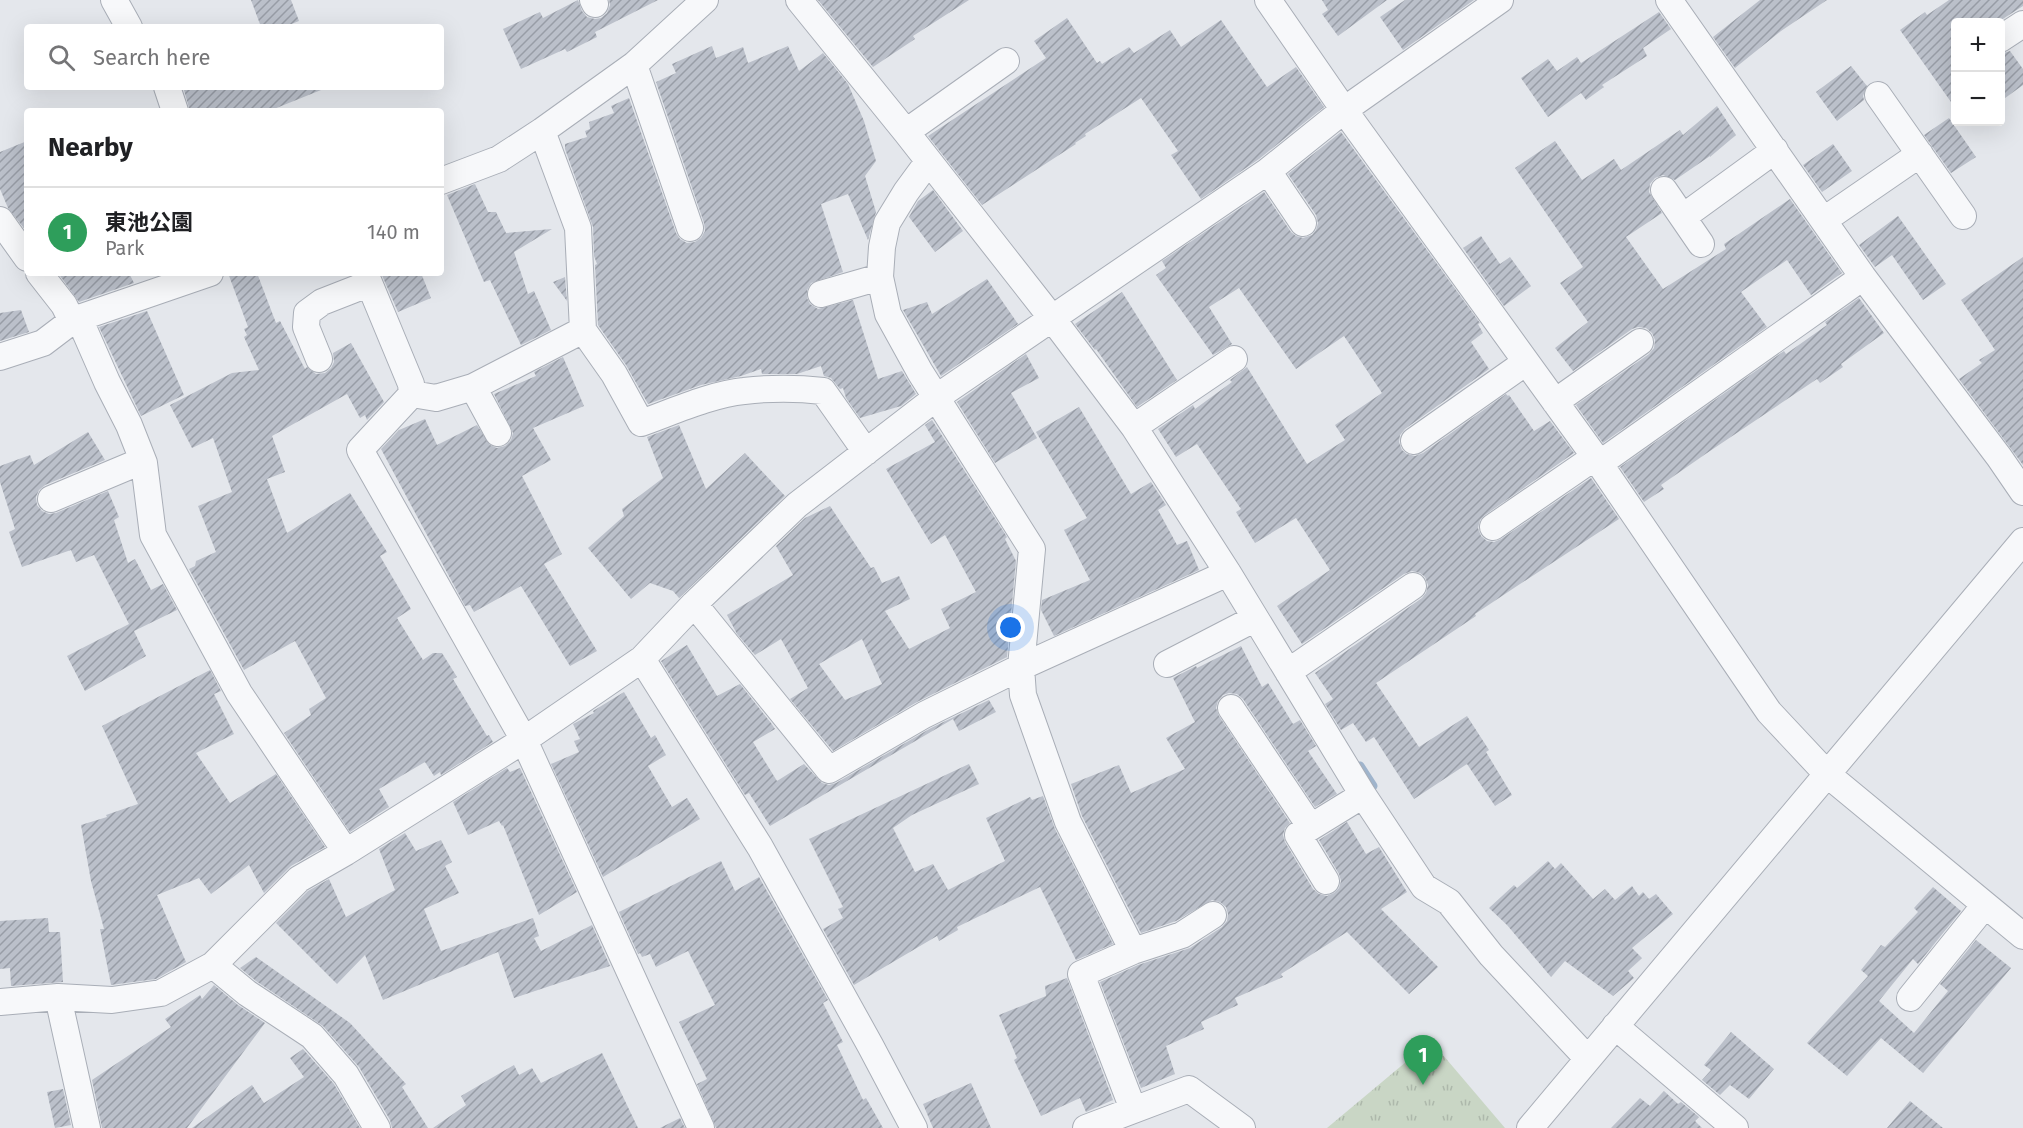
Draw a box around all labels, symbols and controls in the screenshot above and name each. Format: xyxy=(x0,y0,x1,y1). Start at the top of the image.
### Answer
map controls xyxy=(1951,18,2005,126)
button: + xyxy=(1951,18,2005,72)
search box xyxy=(24,24,444,90)
icon: search xyxy=(45,41,78,74)
text: Search here xyxy=(93,44,211,71)
button: − xyxy=(1951,72,2005,126)
text: Nearby xyxy=(48,132,133,163)
text: 東池公園 xyxy=(105,209,193,236)
text: 1 xyxy=(63,220,72,244)
text: 140 m xyxy=(367,220,420,244)
text: Park xyxy=(105,236,144,260)
your location xyxy=(996,613,1025,642)
pin: 1 xyxy=(1404,1036,1442,1085)

